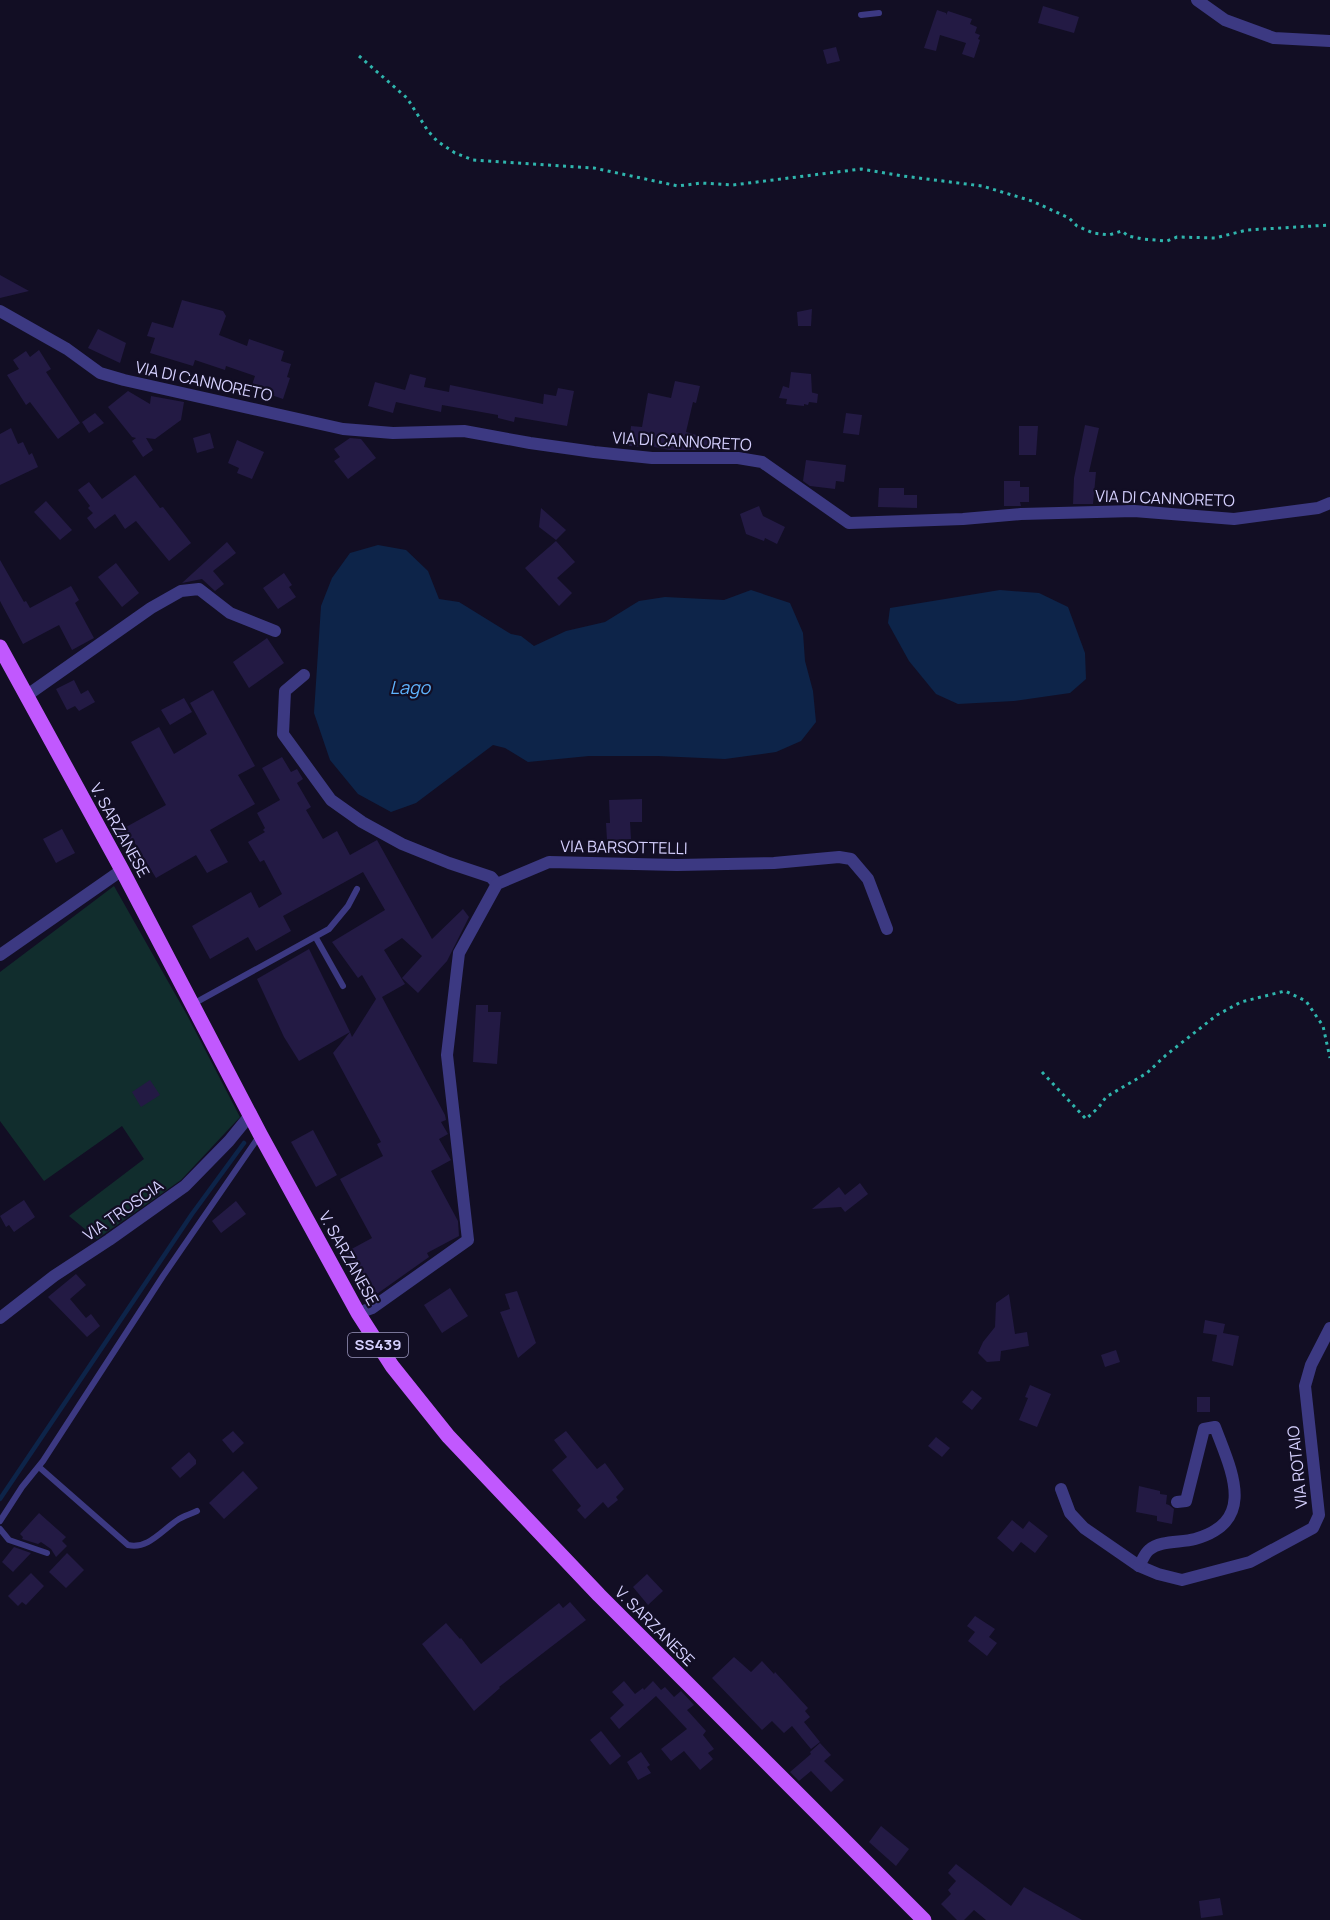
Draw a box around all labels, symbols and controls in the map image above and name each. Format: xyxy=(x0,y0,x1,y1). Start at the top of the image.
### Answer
street label: VIA DI CANNORETO xyxy=(133,356,275,406)
street label: VIA DI CANNORETO xyxy=(612,426,753,456)
street label: VIA DI CANNORETO xyxy=(1095,485,1236,511)
water label: Lago xyxy=(390,675,432,699)
street label: V. SARZANESE xyxy=(85,779,155,881)
street label: VIA BARSOTTELLI xyxy=(560,835,688,859)
street label: VIA TROSCIA xyxy=(79,1174,167,1246)
street label: V. SARZANESE xyxy=(314,1207,384,1309)
road number: SS439 xyxy=(348,1333,408,1357)
street label: VIA ROTAIO xyxy=(1282,1424,1312,1509)
street label: V. SARZANESE xyxy=(610,1581,700,1671)

